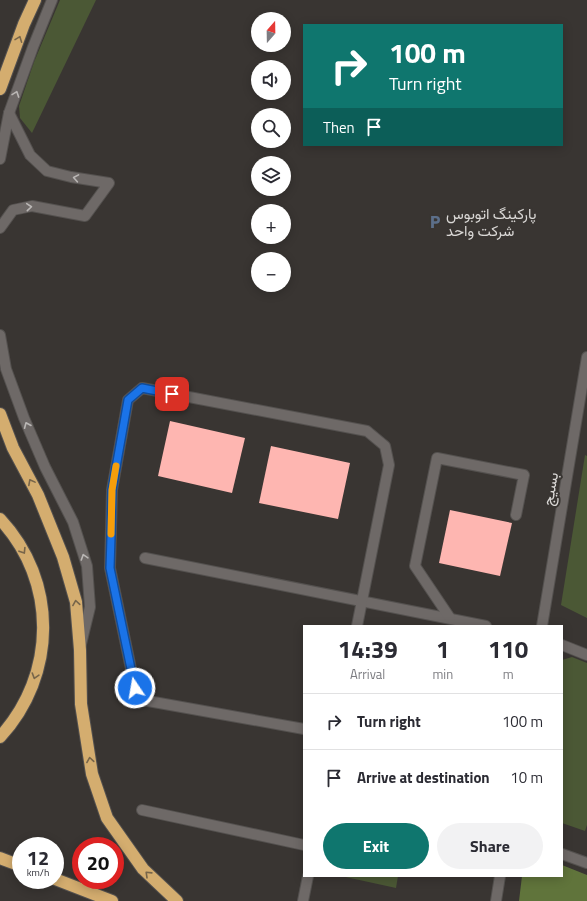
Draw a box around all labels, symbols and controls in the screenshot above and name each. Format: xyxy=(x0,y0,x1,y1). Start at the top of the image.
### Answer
north arrow xyxy=(251,12,291,52)
map controls xyxy=(251,12,291,292)
text: 100 m xyxy=(389,31,466,74)
one-way arrow xyxy=(14,36,22,43)
icon: right xyxy=(323,40,375,92)
button: sound xyxy=(251,60,291,100)
text: Turn right xyxy=(389,70,462,97)
one-way arrow xyxy=(11,90,19,97)
button: search xyxy=(251,108,291,148)
text: Then xyxy=(323,116,355,139)
icon: arrive xyxy=(363,116,385,138)
button: layers xyxy=(251,156,291,196)
one-way arrow xyxy=(73,174,79,183)
place label: پارکینگ اتوبوس شرکت واحد xyxy=(446,202,537,242)
one-way arrow xyxy=(26,203,32,212)
button: + xyxy=(251,204,291,244)
parking icon: پارکینگ اتوبوس شرکت واحد xyxy=(427,214,443,230)
button: − xyxy=(251,252,291,292)
pin xyxy=(155,377,189,411)
icon: arrive xyxy=(161,383,183,405)
one-way arrow xyxy=(23,422,31,429)
street label: بسیج xyxy=(536,470,564,508)
one-way arrow xyxy=(28,479,36,486)
one-way arrow xyxy=(18,547,26,554)
one-way arrow xyxy=(81,553,89,560)
one-way arrow xyxy=(72,600,80,607)
text: 14:39 xyxy=(338,631,398,667)
text: 1 xyxy=(436,631,450,667)
text: 110 xyxy=(488,631,528,667)
text: Arrival xyxy=(350,664,385,684)
text: min xyxy=(432,664,453,684)
text: m xyxy=(503,664,514,684)
position arrow xyxy=(114,667,156,709)
one-way arrow xyxy=(32,672,40,679)
text: Turn right xyxy=(357,710,421,733)
text: 100 m xyxy=(502,710,543,733)
icon: right xyxy=(323,711,345,733)
one-way arrow xyxy=(86,757,95,763)
text: Arrive at destination xyxy=(357,766,490,789)
text: 10 m xyxy=(510,766,543,789)
icon: arrive xyxy=(323,767,345,789)
button: Exit xyxy=(323,823,429,869)
button: Share xyxy=(437,823,543,869)
speed limit sign: 20 xyxy=(72,837,124,889)
text: 12 xyxy=(27,842,49,873)
text: km/h xyxy=(27,865,49,880)
one-way arrow xyxy=(145,871,153,879)

